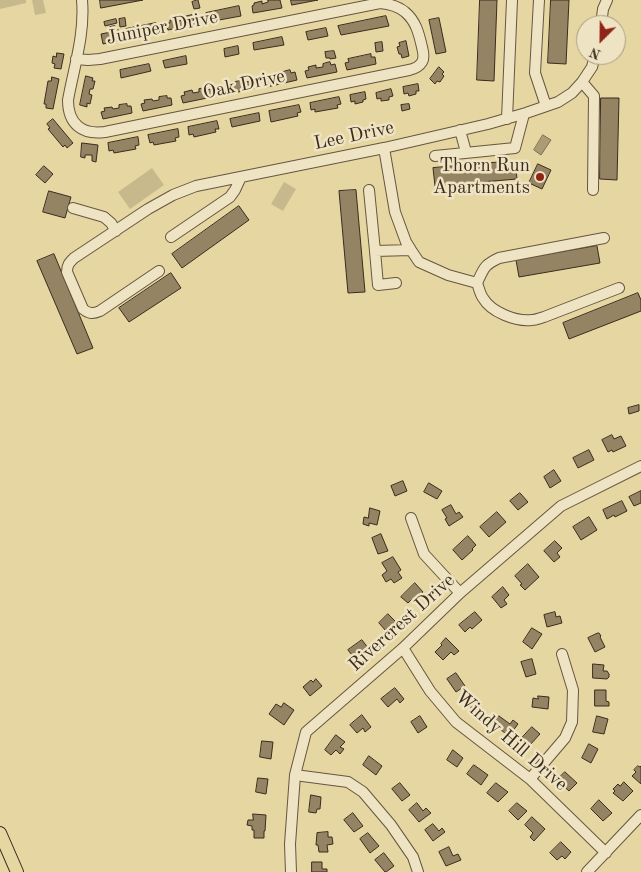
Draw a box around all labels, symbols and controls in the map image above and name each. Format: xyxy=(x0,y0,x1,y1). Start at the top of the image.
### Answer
street label: Juniper Drive xyxy=(104,6,220,50)
north arrow xyxy=(576,15,626,65)
text: N xyxy=(588,44,603,61)
street label: Oak Drive xyxy=(201,65,287,105)
street label: Lee Drive xyxy=(312,116,396,156)
place label: Thorn Run Apartments xyxy=(433,155,530,199)
marker: Thorn Run Apartments xyxy=(534,171,546,183)
street label: Rivercrest Drive xyxy=(344,569,460,677)
street label: Windy Hill Drive xyxy=(450,686,572,796)

